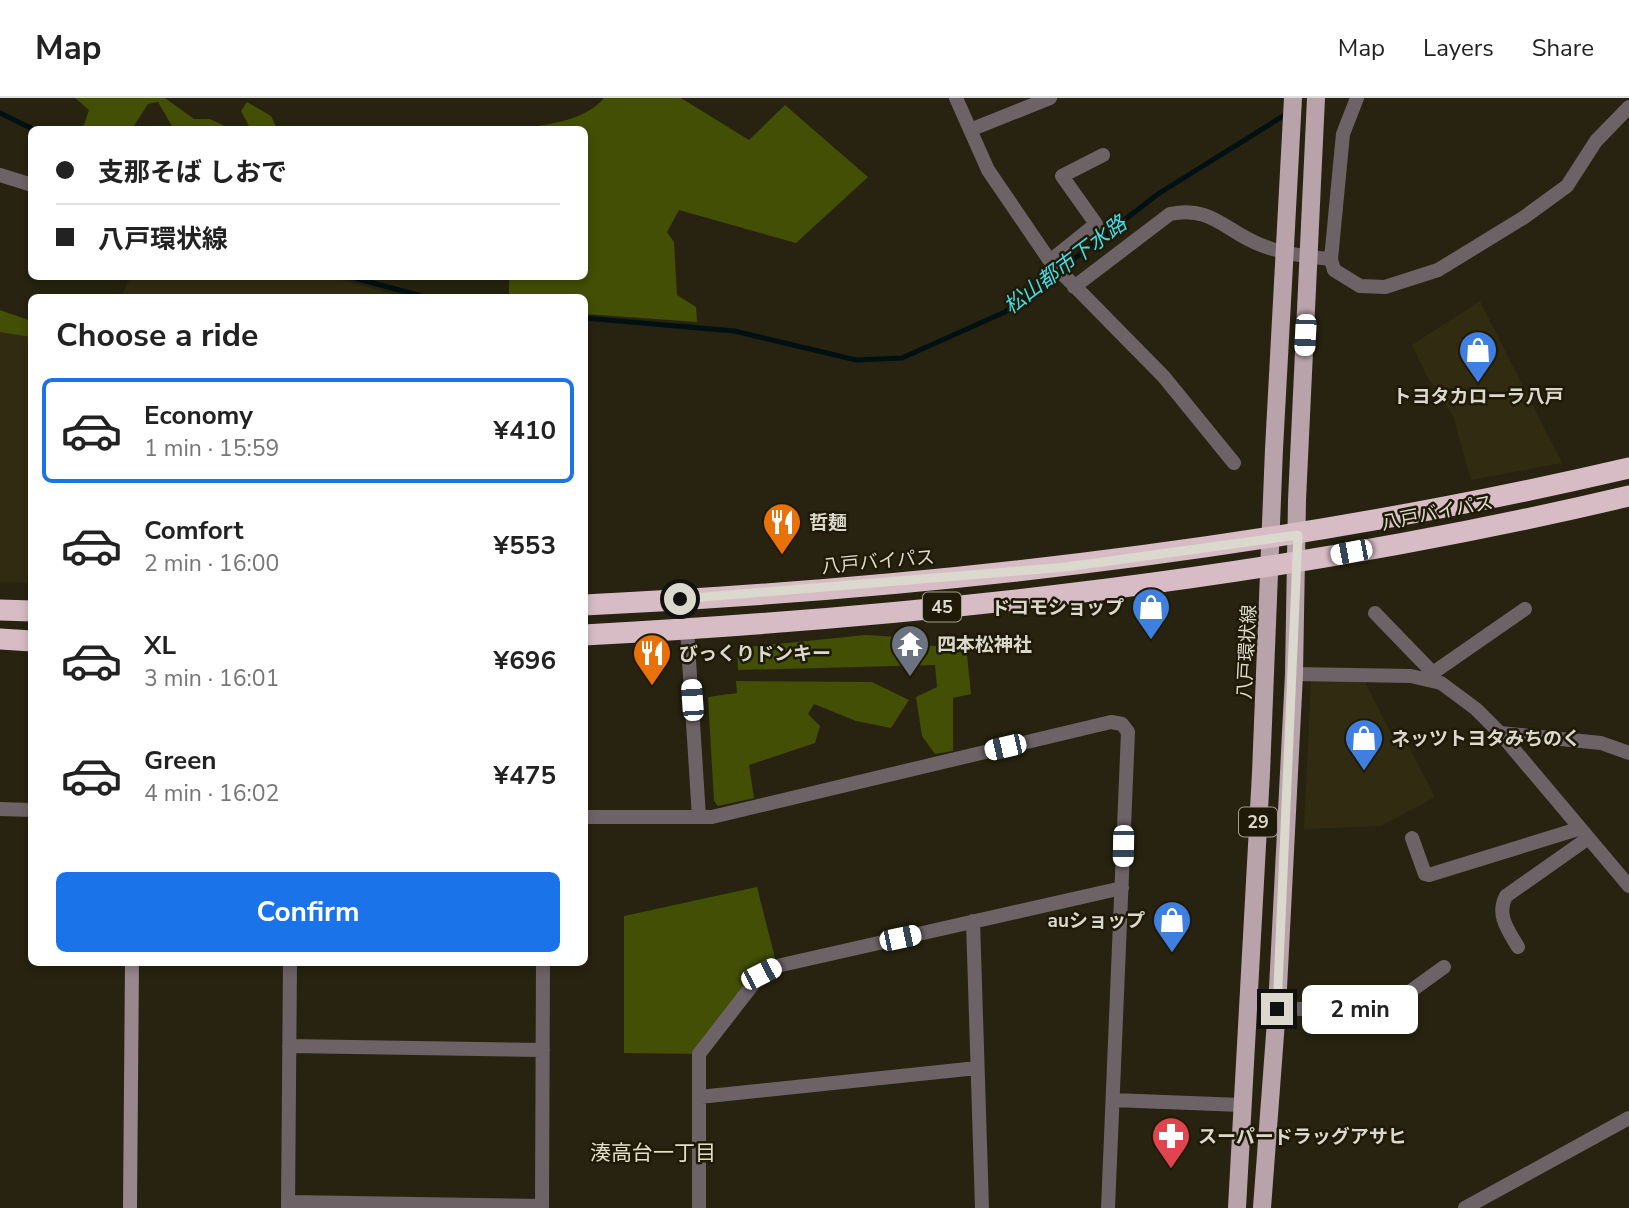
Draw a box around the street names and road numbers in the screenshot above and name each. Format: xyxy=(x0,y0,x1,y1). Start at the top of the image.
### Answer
street label: 八戸バイパス xyxy=(1379,489,1495,537)
street label: 八戸バイパス xyxy=(820,544,936,580)
road number: 45 xyxy=(923,592,961,622)
street label: 八戸環状線 xyxy=(1232,604,1262,700)
road number: 29 xyxy=(1239,808,1277,836)

